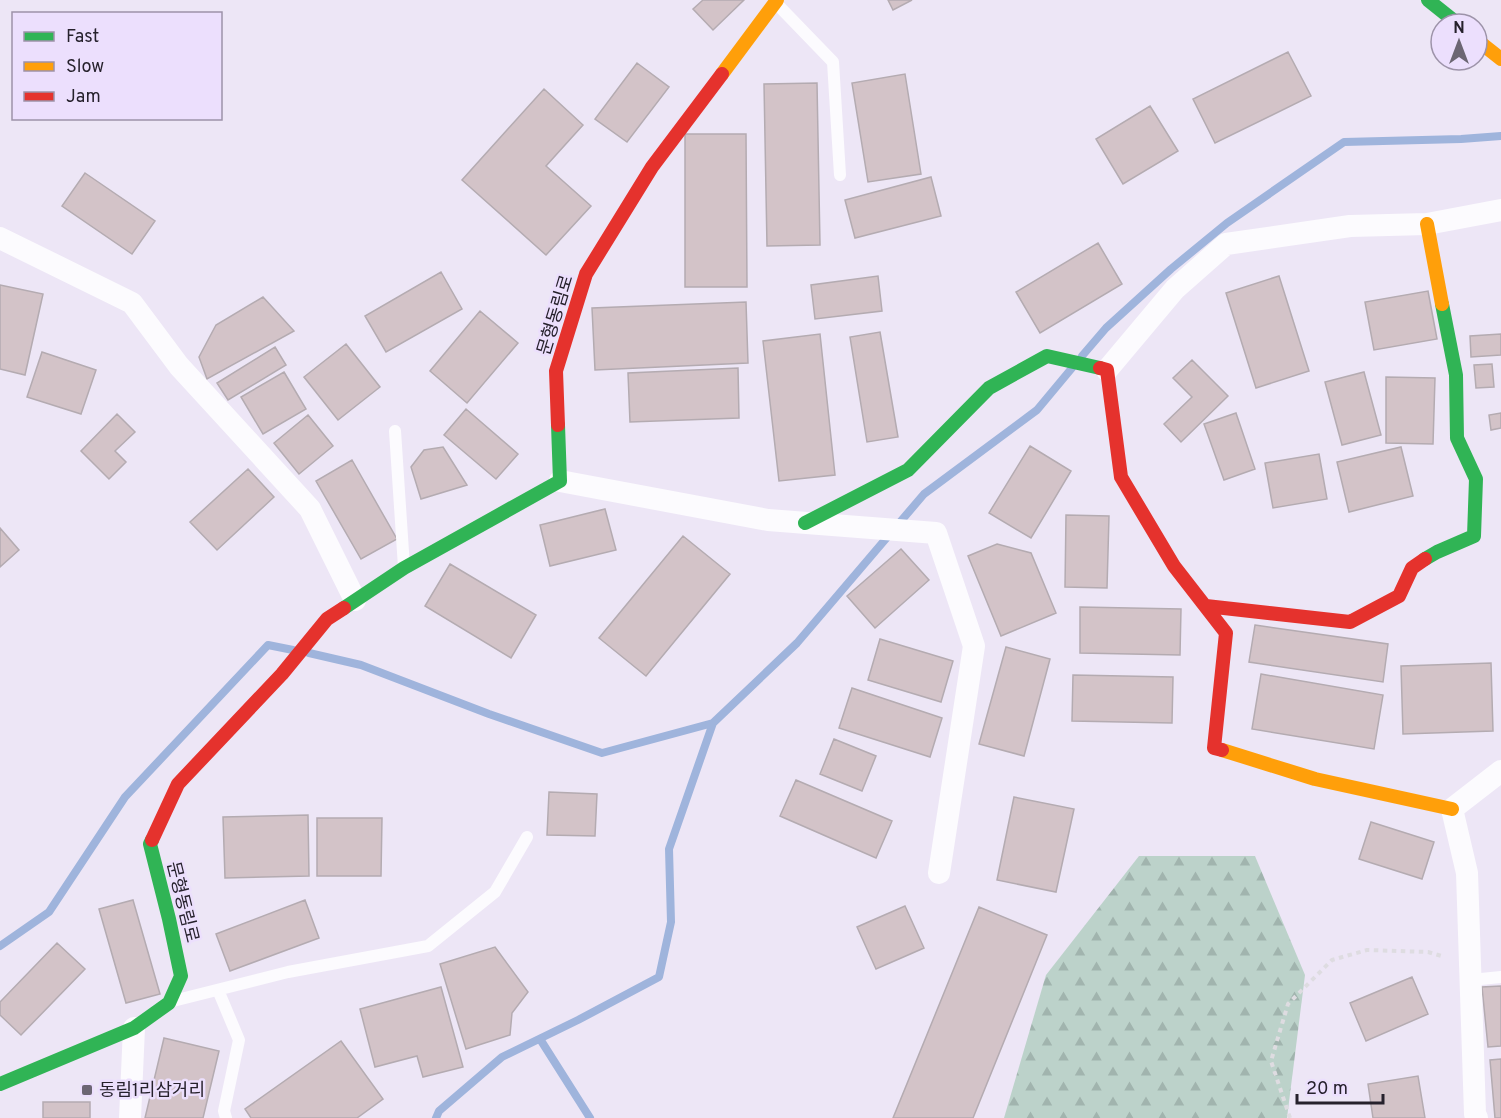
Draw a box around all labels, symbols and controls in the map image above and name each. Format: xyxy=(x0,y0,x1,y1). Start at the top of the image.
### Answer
legend xyxy=(12,12,222,120)
north arrow xyxy=(1429,12,1489,72)
text: N xyxy=(1453,19,1465,39)
text: Fast xyxy=(66,26,99,49)
text: Slow xyxy=(66,56,104,79)
text: Jam xyxy=(66,86,101,109)
street label: 문형동림로 xyxy=(533,272,580,358)
street label: 문형동림로 xyxy=(160,859,203,945)
scale bar xyxy=(1297,1067,1382,1105)
text: 20 m xyxy=(1306,1078,1348,1101)
place label: 동림1리삼거리 xyxy=(99,1080,205,1103)
marker: 동림1리삼거리 xyxy=(80,1083,94,1097)

